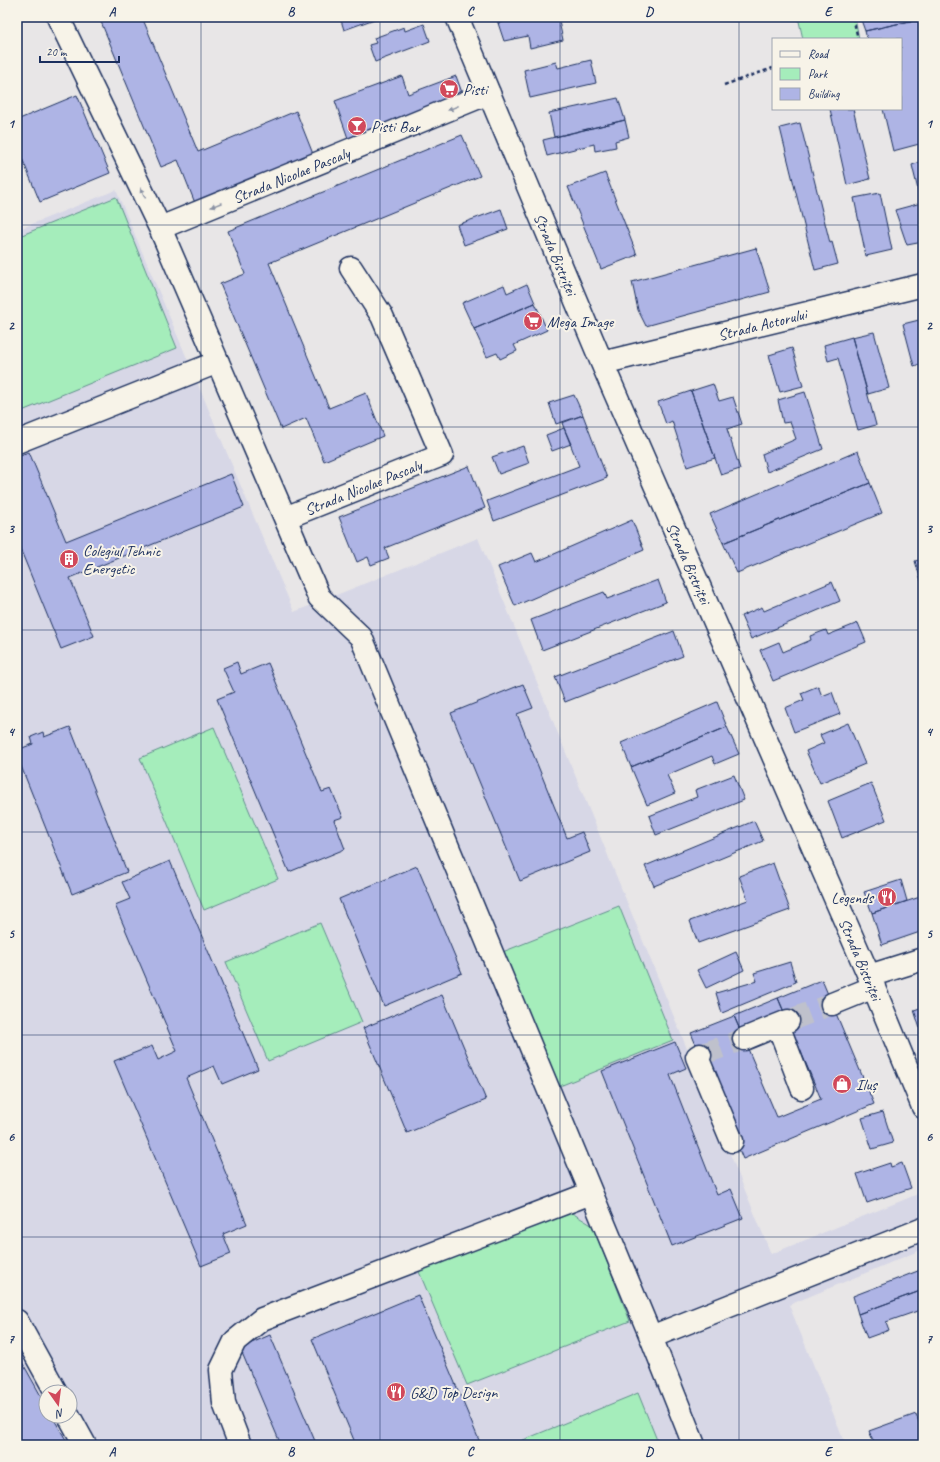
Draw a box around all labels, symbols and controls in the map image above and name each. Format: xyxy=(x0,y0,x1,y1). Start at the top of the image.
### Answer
text: A xyxy=(109,4,117,20)
text: B xyxy=(288,4,296,20)
text: C xyxy=(467,4,475,20)
text: D xyxy=(645,4,654,20)
text: E xyxy=(825,4,834,20)
scale bar xyxy=(40,38,119,64)
legend xyxy=(772,38,902,110)
text: 20 m xyxy=(46,44,68,60)
text: Road xyxy=(808,46,830,62)
text: Park xyxy=(808,66,829,82)
supermarket icon: Pisti xyxy=(438,78,460,100)
place label: Pisti xyxy=(463,80,489,100)
text: Building xyxy=(808,86,840,102)
one-way arrow xyxy=(447,105,458,111)
bar icon: Pisti Bar xyxy=(346,115,368,137)
text: 1 xyxy=(8,116,16,132)
text: 1 xyxy=(926,116,934,132)
place label: Pisti Bar xyxy=(371,117,421,137)
street label: Strada Nicolae Pascaly xyxy=(230,143,354,208)
one-way arrow xyxy=(140,188,146,199)
one-way arrow xyxy=(209,203,221,209)
street label: Strada Bistriței xyxy=(529,210,582,300)
street label: Strada Actorului xyxy=(716,304,811,346)
supermarket icon: Mega Image xyxy=(522,310,544,332)
place label: Mega Image xyxy=(547,312,615,332)
text: 2 xyxy=(8,318,15,334)
text: 2 xyxy=(926,318,933,334)
street label: Strada Nicolae Pascaly xyxy=(302,455,426,520)
street label: Strada Bistriței xyxy=(661,520,716,609)
text: 3 xyxy=(8,521,15,537)
text: 3 xyxy=(926,521,933,537)
place label: Colegiul Tehnic Energetic xyxy=(83,541,161,579)
building icon: Colegiul Tehnic Energetic xyxy=(58,548,80,570)
text: 4 xyxy=(8,724,16,740)
text: 4 xyxy=(926,724,934,740)
restaurant icon: Legends xyxy=(876,886,898,908)
place label: Legends xyxy=(831,888,875,908)
street label: Strada Bistriței xyxy=(834,915,887,1005)
text: 5 xyxy=(8,926,15,942)
text: 5 xyxy=(926,926,933,942)
shop icon: Iluș xyxy=(831,1073,853,1095)
place label: Iluș xyxy=(856,1075,878,1095)
text: 6 xyxy=(8,1129,15,1145)
text: 6 xyxy=(926,1129,933,1145)
text: 7 xyxy=(8,1331,15,1347)
text: 7 xyxy=(926,1331,933,1347)
restaurant icon: G&D Top Design xyxy=(385,1381,407,1403)
place label: G&D Top Design xyxy=(410,1383,498,1403)
north arrow xyxy=(38,1384,78,1424)
text: N xyxy=(53,1406,65,1422)
text: A xyxy=(109,1444,117,1460)
text: B xyxy=(288,1444,296,1460)
text: C xyxy=(467,1444,475,1460)
text: D xyxy=(645,1444,654,1460)
text: E xyxy=(825,1444,834,1460)

